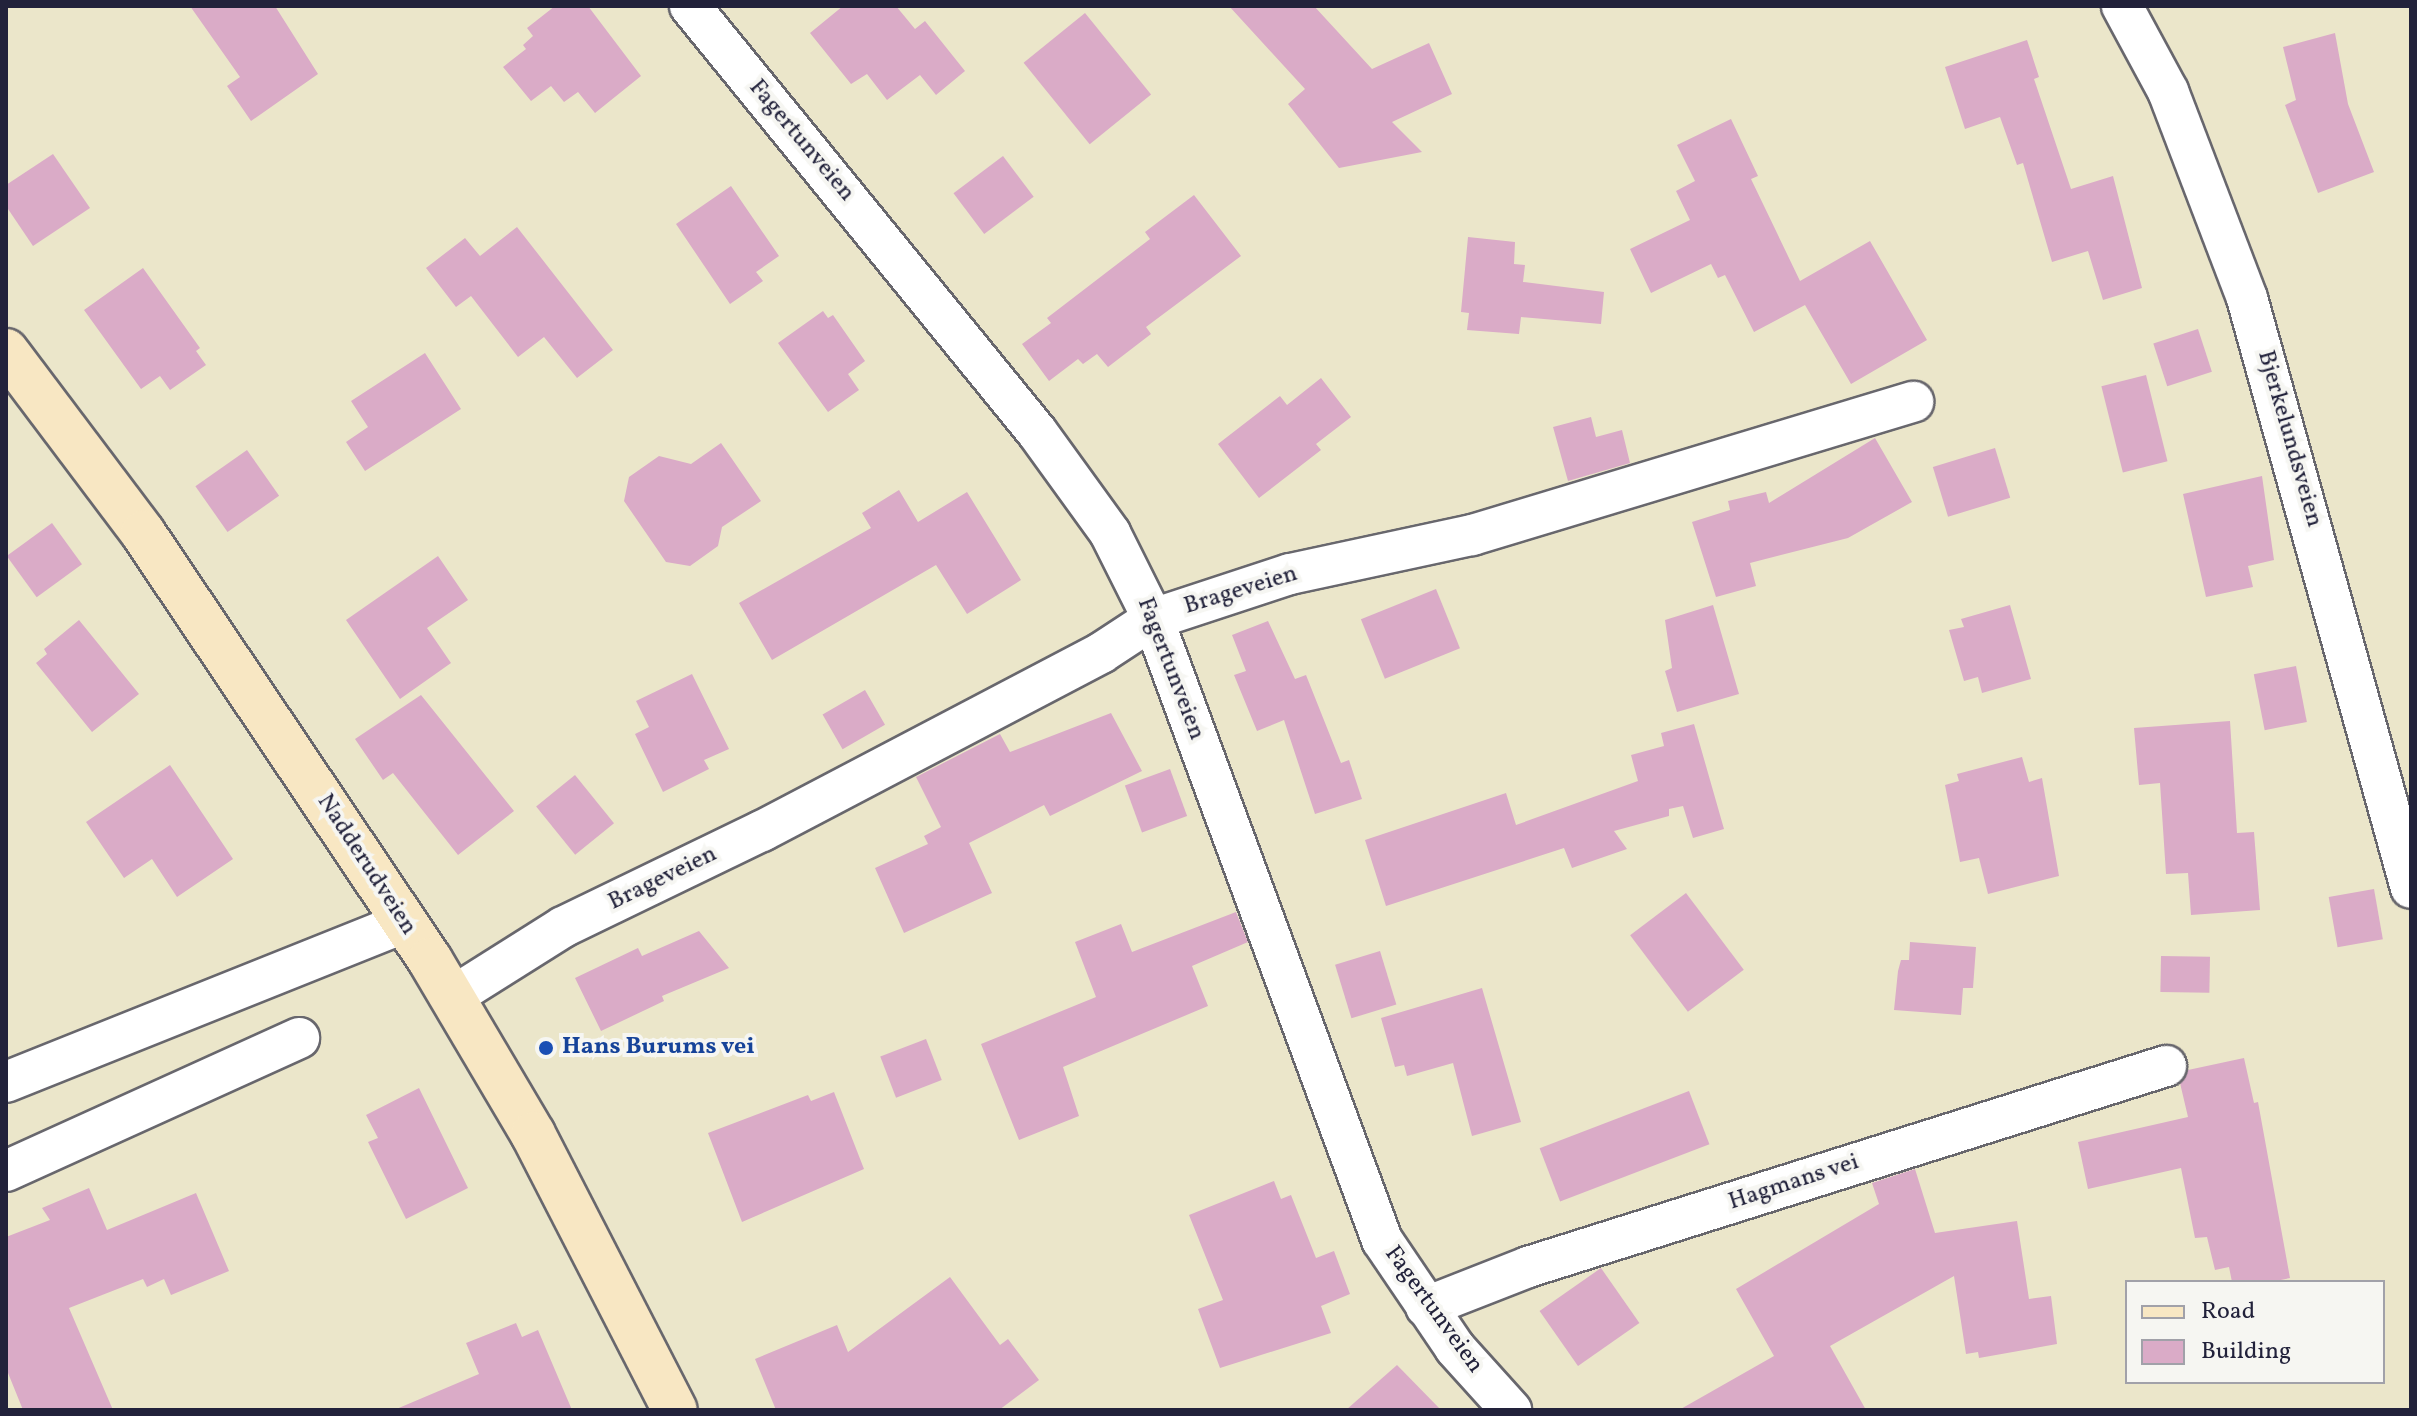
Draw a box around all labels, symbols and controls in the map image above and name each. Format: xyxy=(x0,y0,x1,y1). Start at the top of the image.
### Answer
street label: Fagertunveien xyxy=(742,74,860,208)
street label: Bjerkelundsveien xyxy=(2250,347,2328,531)
street label: Brageveien xyxy=(1181,560,1301,622)
street label: Fagertunveien xyxy=(1130,594,1210,744)
street label: Nadderudveien xyxy=(310,789,422,941)
street label: Brageveien xyxy=(604,840,722,918)
place label: Hans Burums vei xyxy=(562,1034,755,1062)
marker: Hans Burums vei xyxy=(537,1039,555,1057)
street label: Hagmans vei xyxy=(1725,1148,1863,1218)
street label: Fagertunveien xyxy=(1377,1241,1489,1379)
legend xyxy=(2125,1280,2385,1384)
text: Road xyxy=(2201,1295,2255,1329)
text: Building xyxy=(2201,1335,2291,1369)

